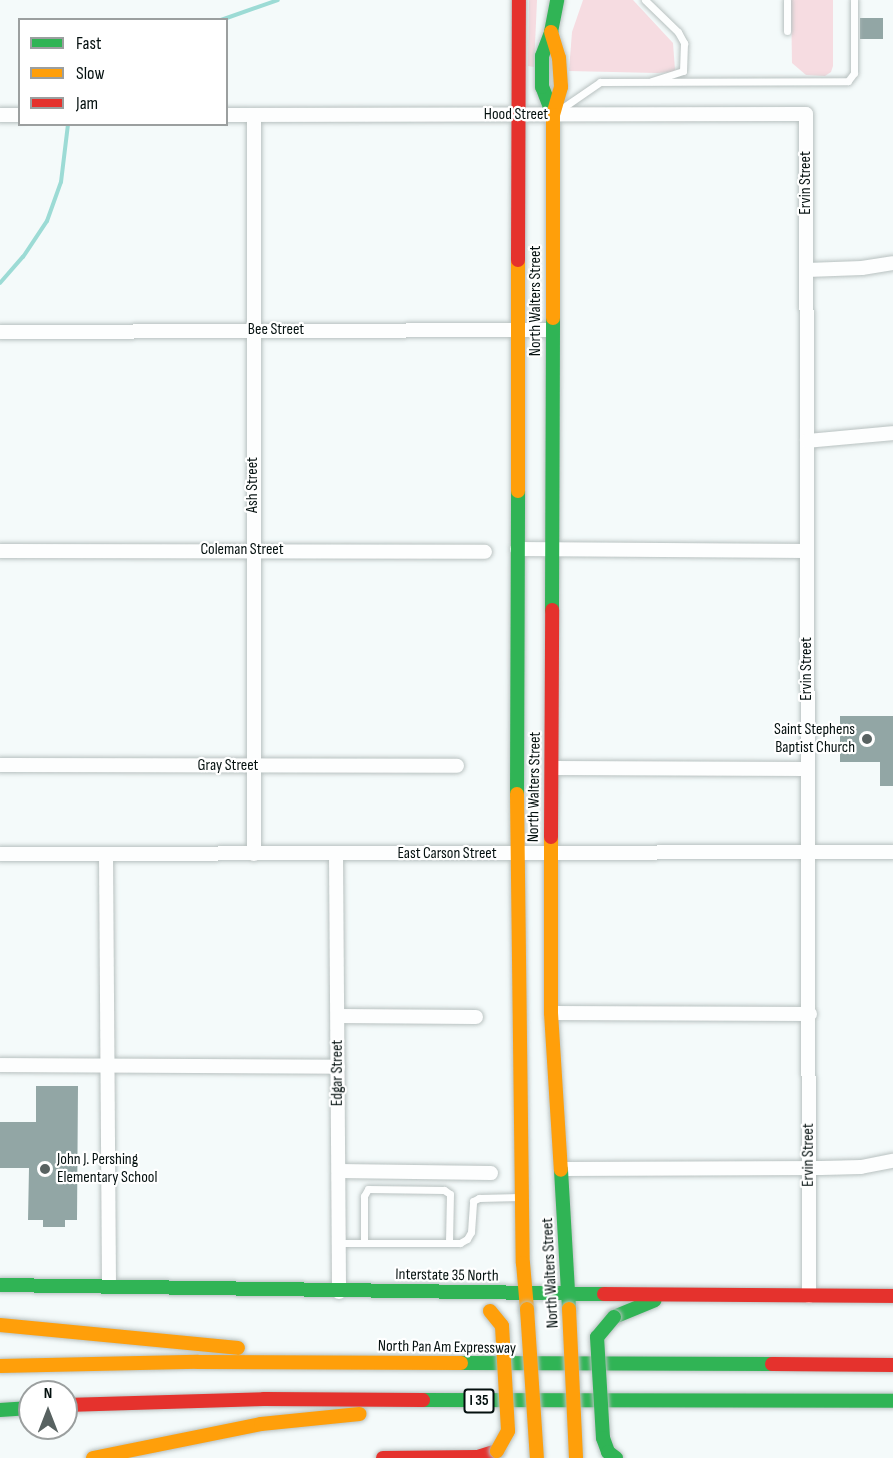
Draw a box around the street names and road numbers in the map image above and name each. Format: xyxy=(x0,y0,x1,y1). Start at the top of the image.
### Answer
street label: Hood Street xyxy=(484,105,548,125)
street label: Ervin Street xyxy=(796,151,816,215)
street label: North Walters Street xyxy=(526,246,546,356)
street label: Bee Street xyxy=(248,320,304,340)
street label: Ash Street xyxy=(243,457,263,513)
street label: Coleman Street xyxy=(200,540,284,560)
street label: Ervin Street xyxy=(797,637,817,701)
street label: North Walters Street xyxy=(524,732,546,842)
street label: Gray Street xyxy=(198,756,258,776)
street label: East Carson Street xyxy=(397,844,497,864)
street label: Edgar Street xyxy=(328,1040,348,1106)
street label: Ervin Street xyxy=(799,1123,819,1187)
street label: North Walters Street xyxy=(539,1217,563,1329)
street label: Interstate 35 North xyxy=(395,1266,499,1286)
street label: North Pan Am Expressway xyxy=(378,1337,516,1359)
road number: I 35 xyxy=(462,1389,496,1413)

